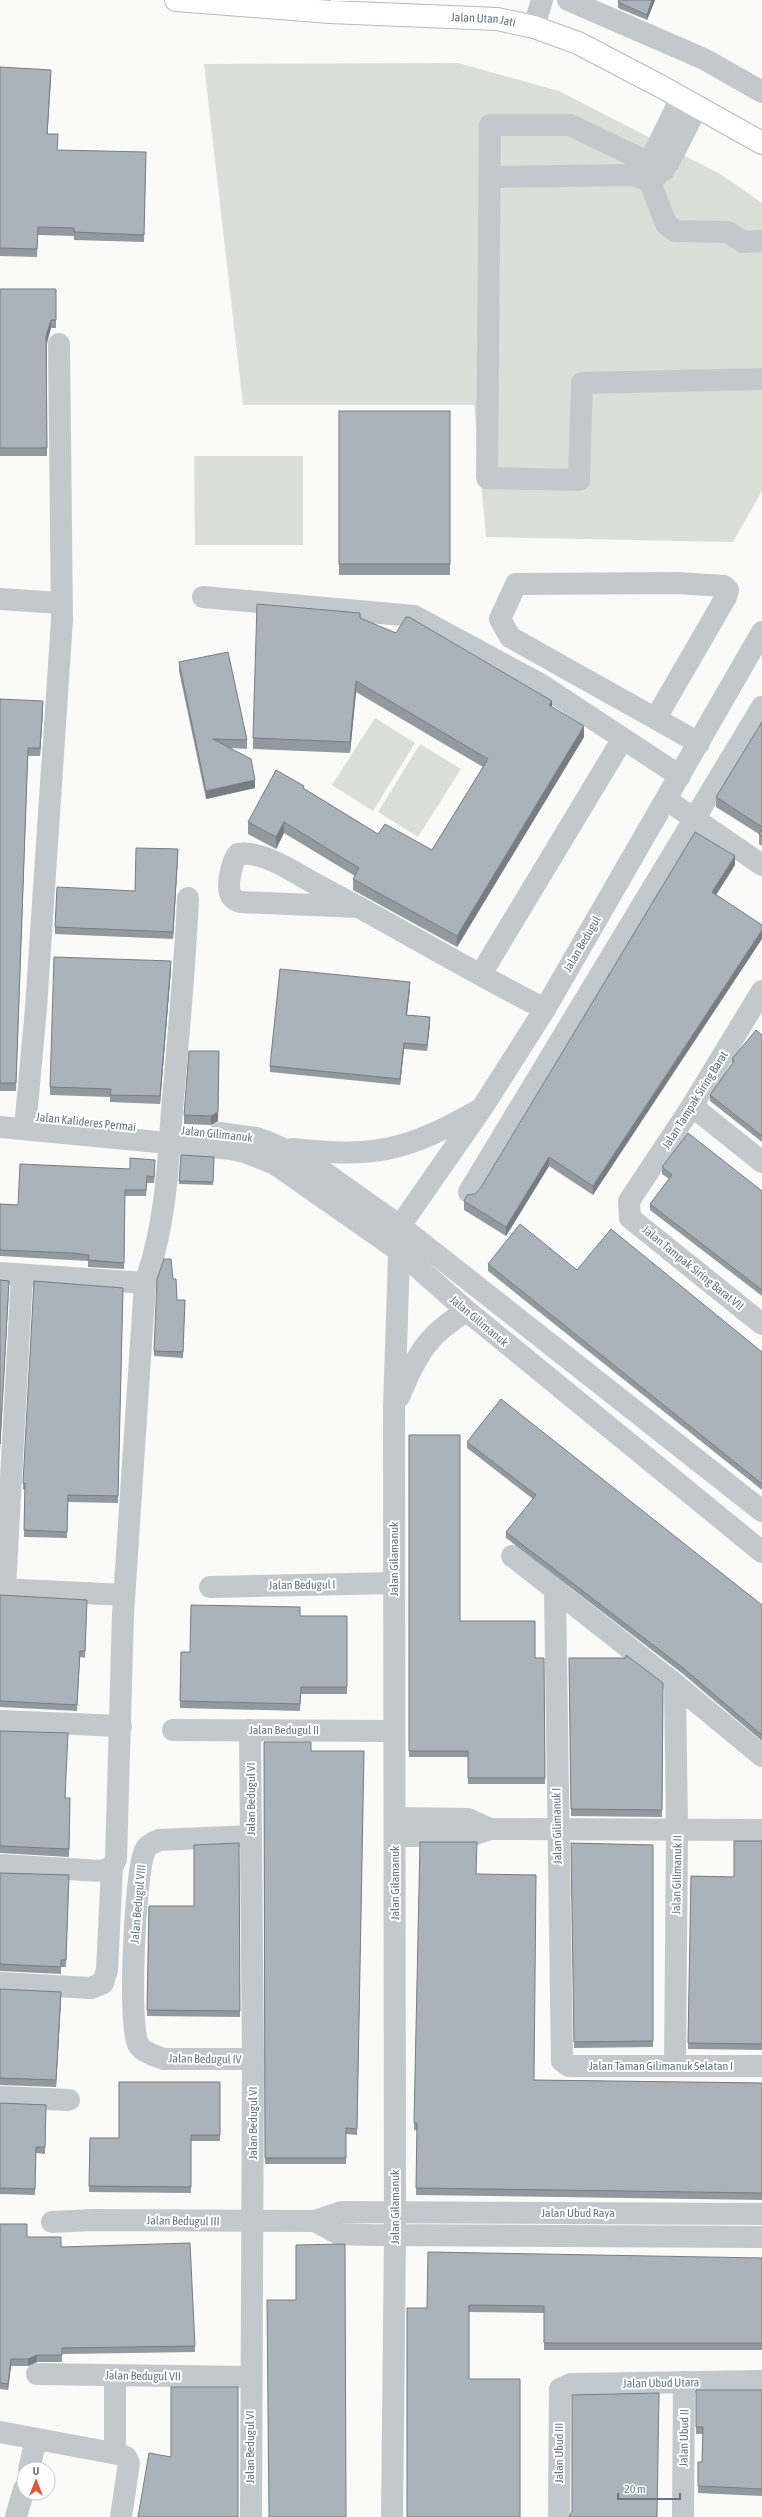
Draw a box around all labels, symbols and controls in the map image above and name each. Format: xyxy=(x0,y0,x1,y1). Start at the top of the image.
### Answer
street label: Jalan Utan Jati xyxy=(451,10,517,30)
street label: Jalan Bedugul xyxy=(560,913,604,974)
street label: Jalan Tampak Siring Barat xyxy=(659,1048,731,1152)
street label: Jalan Kalideres Permai xyxy=(35,1110,137,1134)
street label: Jalan Gilimanuk xyxy=(181,1123,254,1145)
street label: Jalan Tampak Siring Barat VII xyxy=(639,1223,747,1313)
street label: Jalan Gilimanuk xyxy=(447,1293,512,1350)
street label: Jalan Gilamanuk xyxy=(387,1521,401,1596)
street label: Jalan Bedugul I xyxy=(268,1577,336,1593)
street label: Jalan Bedugul II xyxy=(249,1723,319,1737)
street label: Jalan Bedugul VI xyxy=(244,1763,258,1835)
street label: Jalan Gilimanuk I xyxy=(549,1788,565,1864)
street label: Jalan Gilimanuk II xyxy=(669,1835,685,1915)
street label: Jalan Gilamanuk xyxy=(388,1845,402,1920)
street label: Jalan Bedugul VIII xyxy=(128,1864,148,1944)
street label: Jalan Bedugul IV xyxy=(168,2051,242,2067)
street label: Jalan Taman Gilimanuk Selatan I xyxy=(589,2059,733,2073)
street label: Jalan Bedugul VI xyxy=(246,2087,260,2159)
street label: Jalan Gilamanuk xyxy=(388,2169,402,2244)
street label: Jalan Ubud Raya xyxy=(541,2206,615,2220)
street label: Jalan Bedugul III xyxy=(146,2213,220,2229)
street label: Jalan Bedugul VII xyxy=(105,2368,181,2384)
street label: Jalan Ubud Utara xyxy=(623,2375,699,2391)
street label: Jalan Ubud II xyxy=(676,2409,692,2467)
street label: Jalan Bedugul VI xyxy=(243,2411,257,2483)
street label: Jalan Ubud III xyxy=(552,2423,566,2483)
north arrow xyxy=(16,2461,56,2501)
text: U xyxy=(33,2465,39,2477)
scale bar xyxy=(618,2475,680,2501)
text: 20 m xyxy=(624,2482,646,2496)

